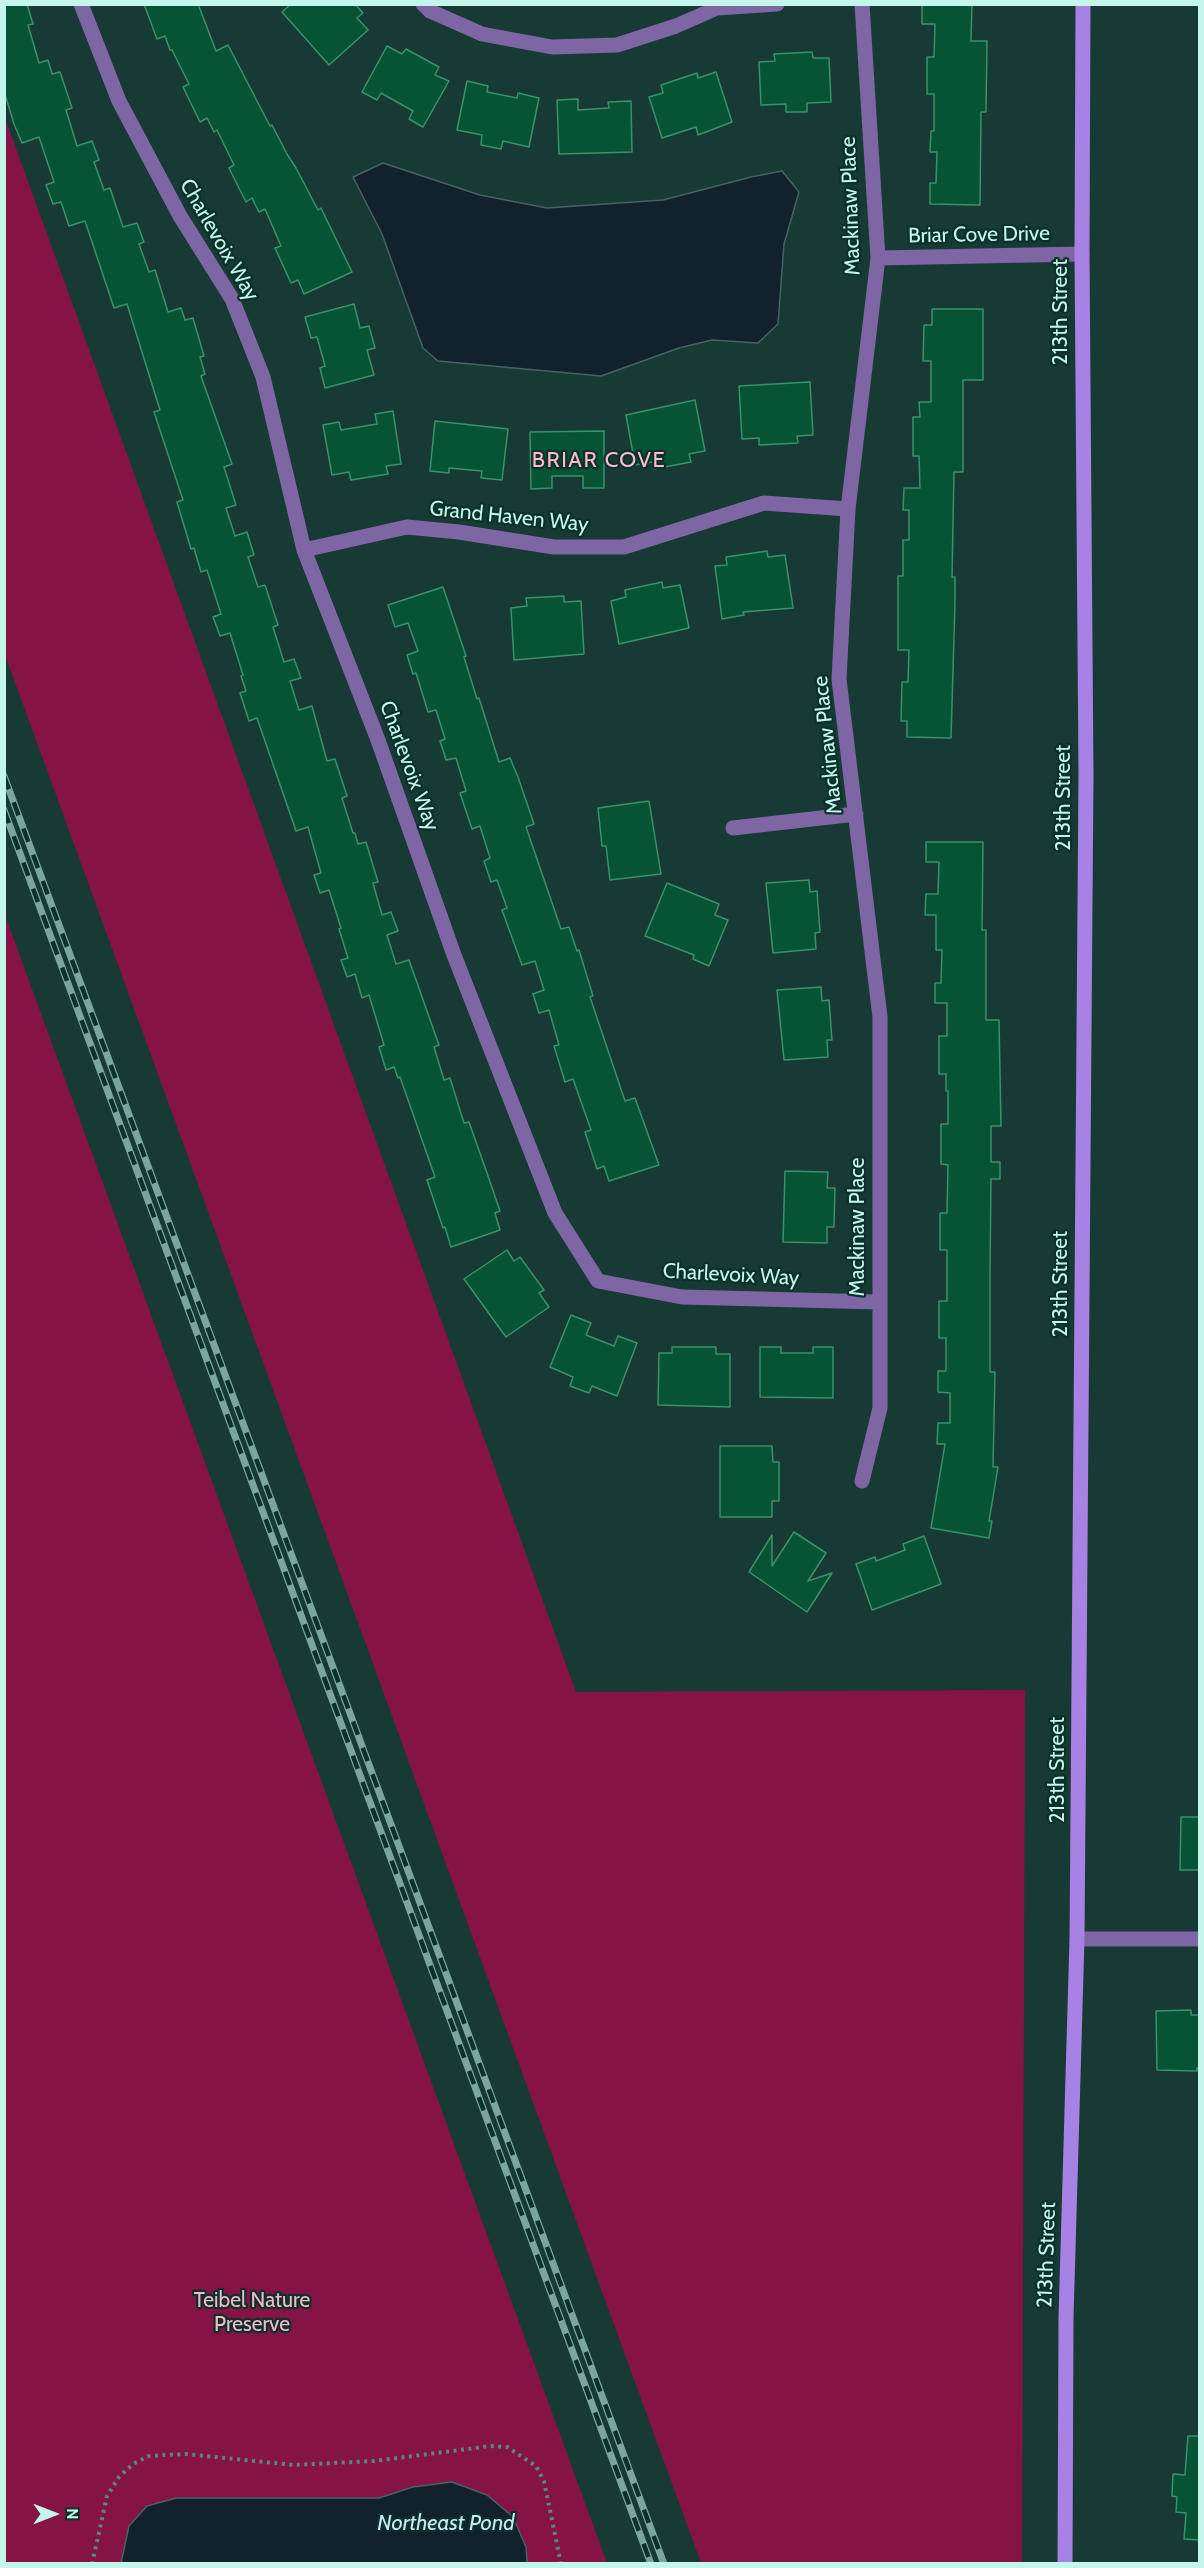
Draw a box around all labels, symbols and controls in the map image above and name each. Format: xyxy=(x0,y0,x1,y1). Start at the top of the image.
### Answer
street label: Mackinaw Place xyxy=(836,136,866,276)
street label: Charlevoix Way xyxy=(174,175,264,305)
street label: Briar Cove Drive xyxy=(908,221,1050,249)
street label: 213th Street xyxy=(1048,259,1074,365)
district label: BRIAR COVE xyxy=(532,448,666,474)
street label: Grand Haven Way xyxy=(428,496,590,538)
street label: Mackinaw Place xyxy=(808,675,848,815)
street label: Charlevoix Way xyxy=(374,697,444,835)
street label: 213th Street xyxy=(1051,745,1077,851)
street label: Mackinaw Place xyxy=(845,1158,871,1296)
street label: 213th Street xyxy=(1048,1231,1074,1337)
street label: Charlevoix Way xyxy=(662,1259,800,1291)
street label: 213th Street xyxy=(1045,1717,1071,1823)
street label: 213th Street xyxy=(1033,2201,1061,2309)
park label: Teibel Nature Preserve xyxy=(194,2288,310,2338)
north arrow xyxy=(24,2484,84,2544)
text: N xyxy=(63,2508,82,2520)
water label: Northeast Pond xyxy=(377,2511,515,2537)

